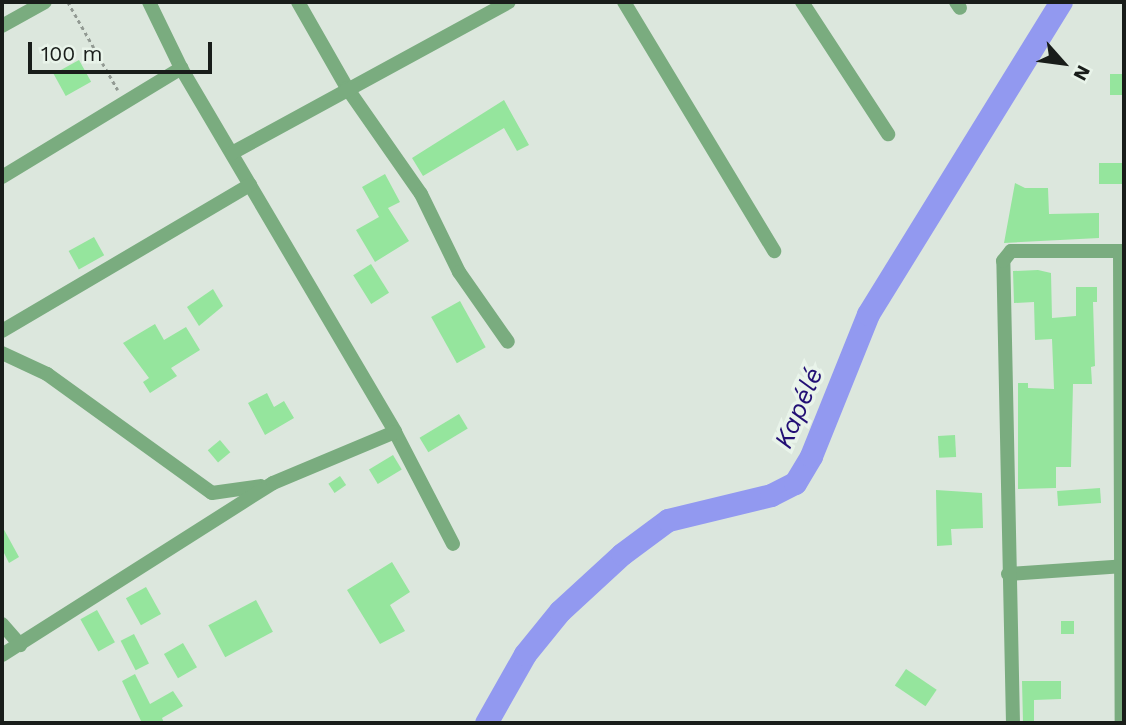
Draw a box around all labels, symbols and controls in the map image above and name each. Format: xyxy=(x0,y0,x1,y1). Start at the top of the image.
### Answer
scale bar xyxy=(32,28,215,72)
north arrow xyxy=(1028,28,1098,98)
text: 100 m xyxy=(41,41,103,66)
text: N xyxy=(1069,61,1095,85)
water label: Kapélé xyxy=(768,363,830,453)

